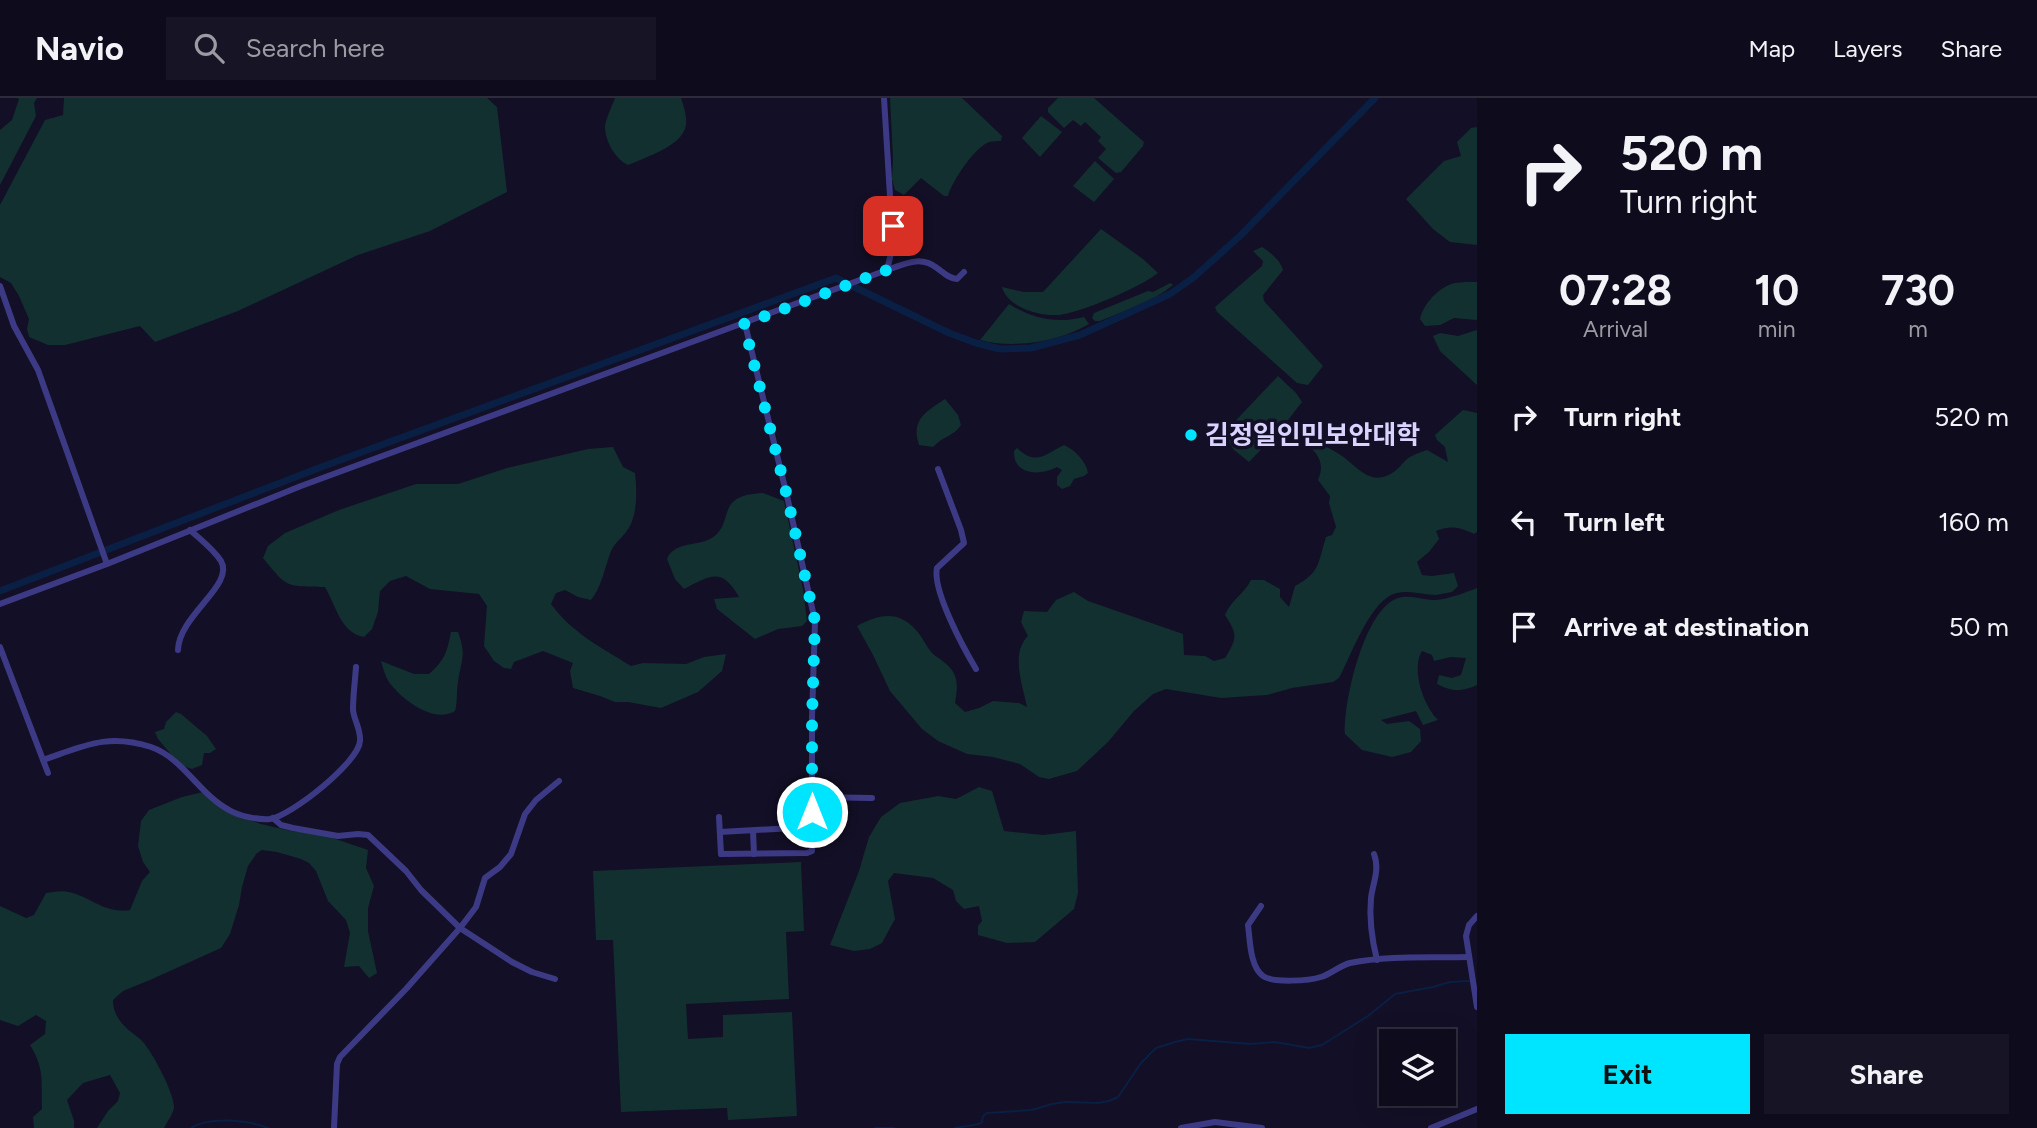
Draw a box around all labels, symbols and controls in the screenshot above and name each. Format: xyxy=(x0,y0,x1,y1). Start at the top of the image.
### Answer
search box xyxy=(166,17,656,80)
text: Navio xyxy=(35,29,124,68)
icon: search xyxy=(190,29,228,67)
text: Search here xyxy=(246,32,385,64)
text: Map xyxy=(1748,34,1795,63)
text: Layers xyxy=(1833,34,1902,63)
text: Share xyxy=(1940,34,2002,63)
text: 520 m xyxy=(1620,123,1763,182)
icon: right xyxy=(1505,126,1596,217)
text: Turn right xyxy=(1620,183,1758,221)
pin xyxy=(863,196,923,256)
icon: arrive xyxy=(874,207,912,245)
text: 07:28 xyxy=(1559,265,1672,316)
text: 10 xyxy=(1754,265,1799,316)
text: 730 xyxy=(1881,265,1955,316)
text: Arrival xyxy=(1583,315,1648,343)
text: min xyxy=(1758,315,1796,343)
text: m xyxy=(1908,315,1928,343)
icon: right xyxy=(1505,398,1543,436)
text: Turn right xyxy=(1564,401,1681,433)
text: 520 m xyxy=(1934,401,2009,433)
place label: 김정일인민보안대학 xyxy=(1205,419,1420,451)
marker: 김정일인민보안대학 xyxy=(1183,427,1199,443)
icon: left xyxy=(1505,503,1543,541)
text: Turn left xyxy=(1564,506,1665,538)
text: 160 m xyxy=(1938,506,2009,538)
icon: arrive xyxy=(1505,608,1543,646)
text: Arrive at destination xyxy=(1564,611,1809,643)
text: 50 m xyxy=(1949,611,2009,643)
position arrow xyxy=(775,775,849,849)
map controls xyxy=(1379,1029,1456,1106)
button: layers xyxy=(1379,1029,1456,1106)
button: Exit xyxy=(1505,1034,1750,1114)
button: Share xyxy=(1764,1034,2009,1114)

